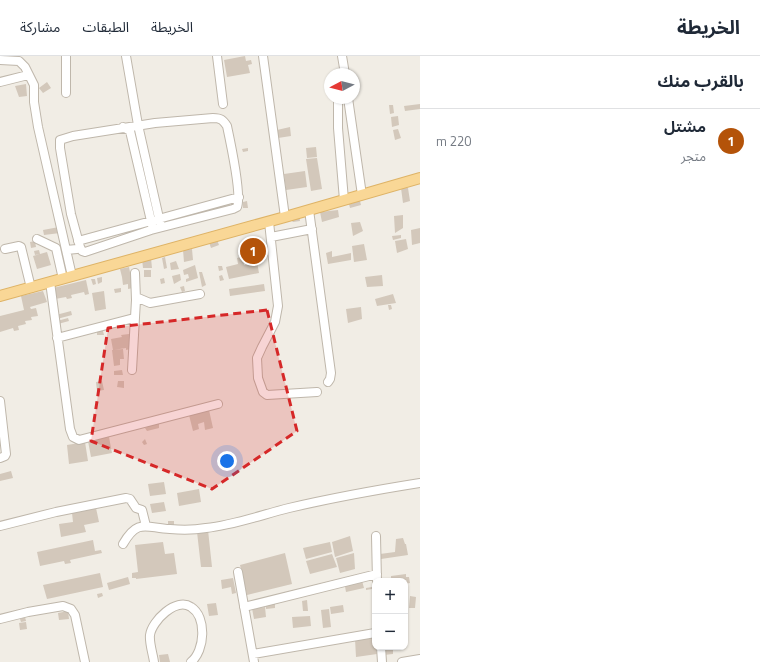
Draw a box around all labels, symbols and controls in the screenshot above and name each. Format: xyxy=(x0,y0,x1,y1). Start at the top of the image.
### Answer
text: الخريطة xyxy=(677,12,740,41)
text: مشاركة xyxy=(20,16,60,37)
text: الطبقات xyxy=(82,16,129,37)
text: الخريطة xyxy=(151,16,193,37)
north arrow xyxy=(324,68,360,104)
text: بالقرب منك xyxy=(657,68,744,94)
text: مشتل xyxy=(664,115,706,138)
text: 220 m xyxy=(436,131,472,151)
text: 1 xyxy=(727,131,735,151)
text: متجر xyxy=(681,146,706,166)
pin: 1 xyxy=(240,236,266,266)
your location xyxy=(217,451,237,471)
map controls xyxy=(372,578,408,650)
button: + xyxy=(372,578,408,614)
button: − xyxy=(372,614,408,650)

